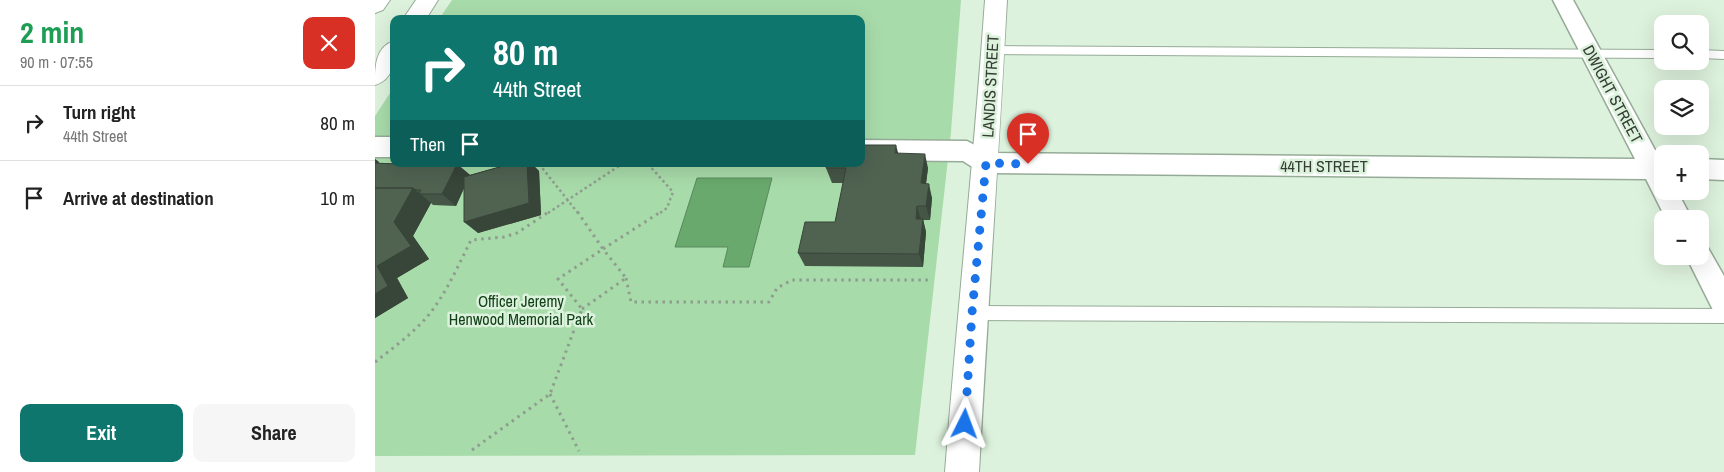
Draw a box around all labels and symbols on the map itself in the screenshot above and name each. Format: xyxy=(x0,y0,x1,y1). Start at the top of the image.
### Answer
street label: LANDIS STREET xyxy=(976,34,1004,138)
street label: DWIGHT STREET xyxy=(1578,41,1648,147)
pin xyxy=(1007,113,1049,164)
street label: 44TH STREET xyxy=(1280,155,1368,177)
park label: Officer Jeremy Henwood Memorial Park xyxy=(449,290,594,330)
position arrow xyxy=(938,397,990,449)

